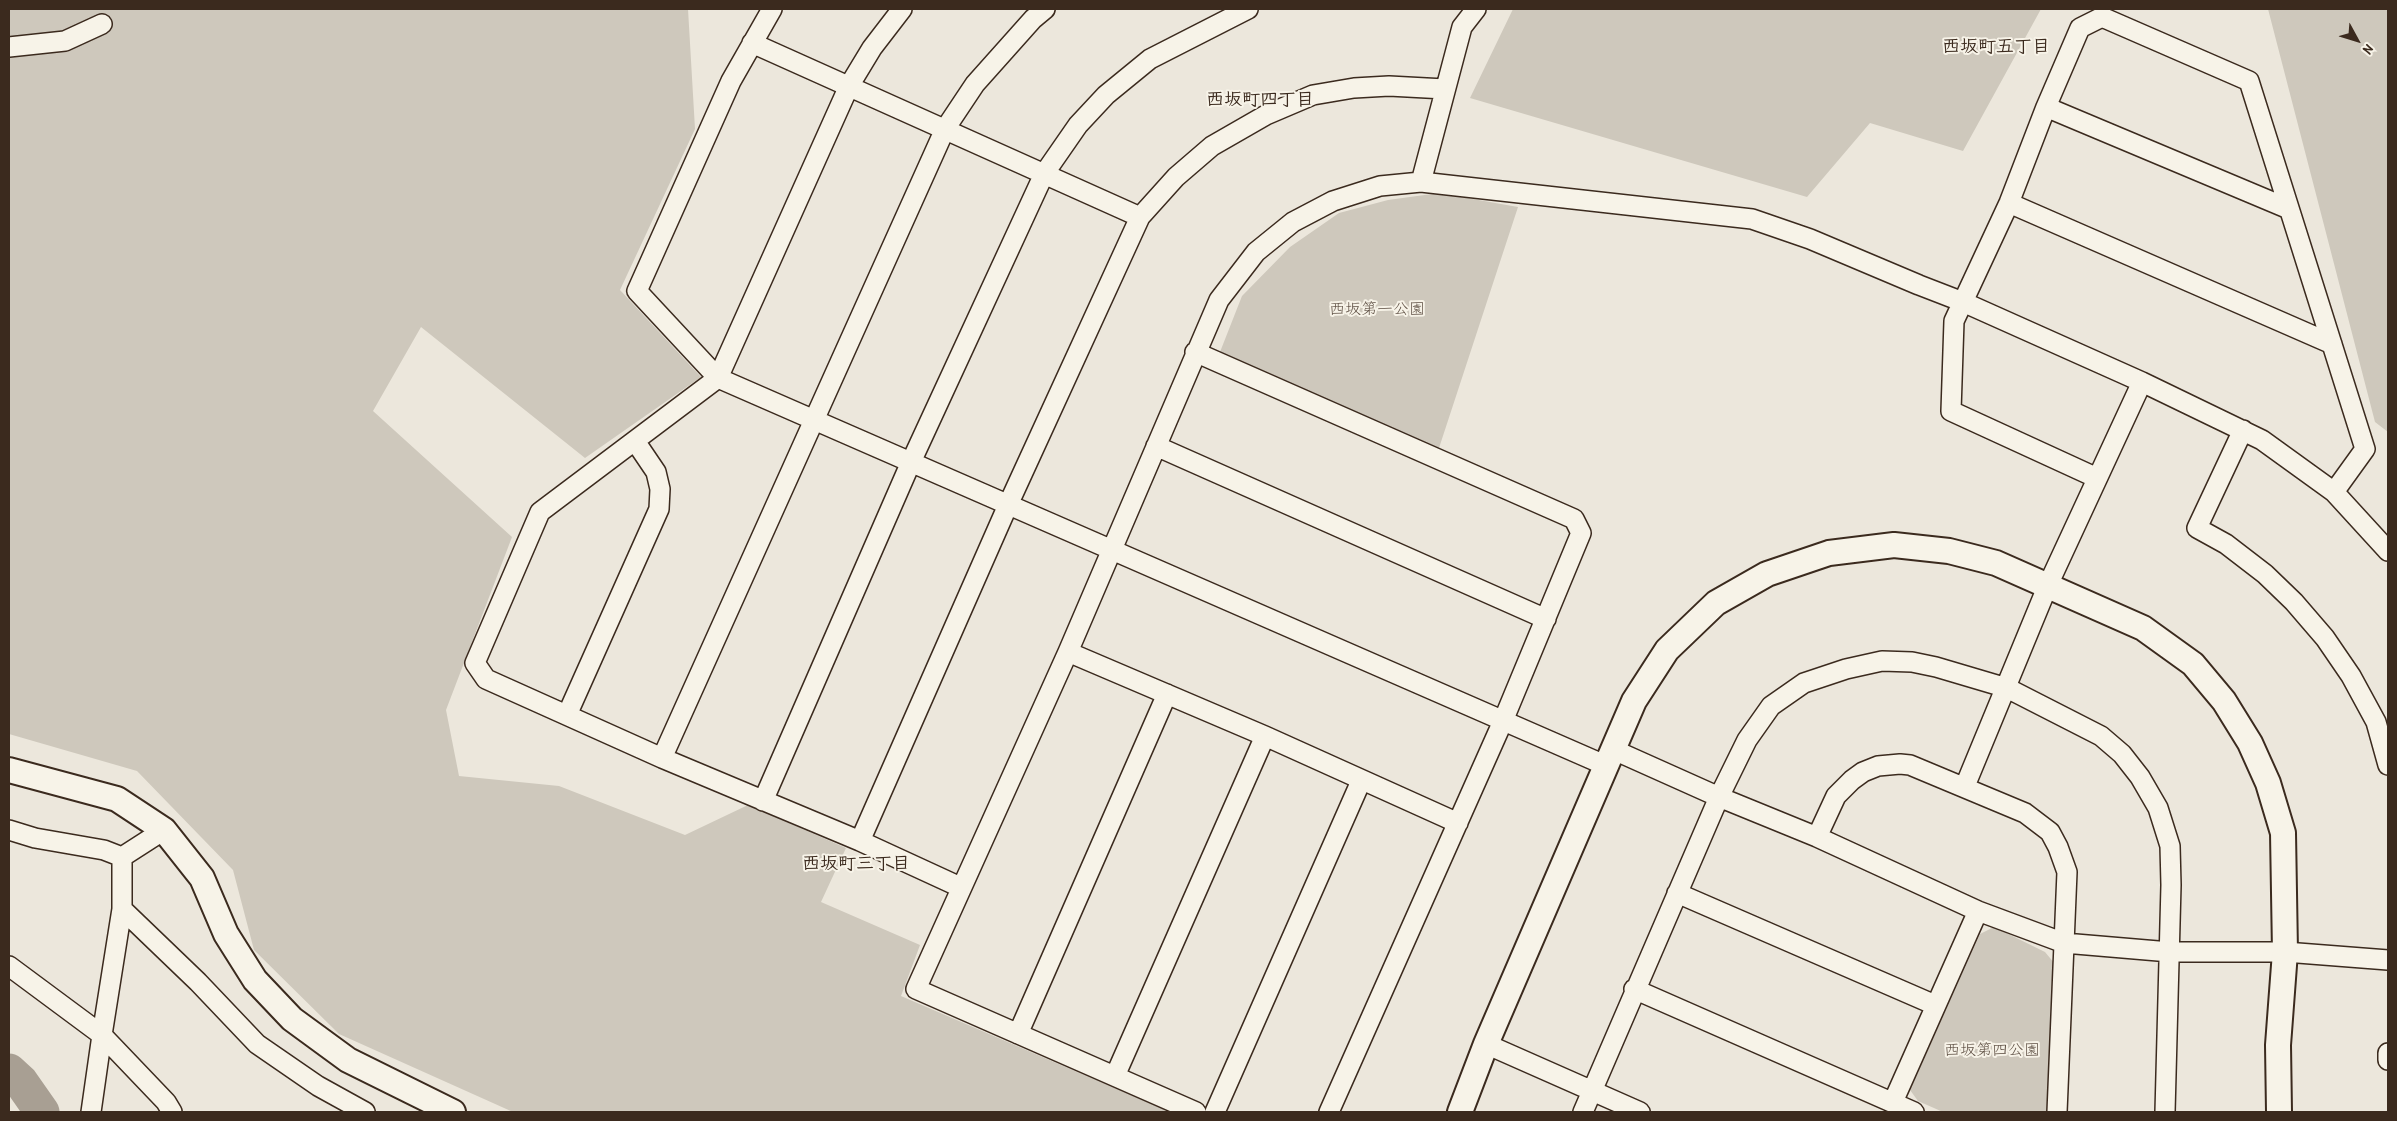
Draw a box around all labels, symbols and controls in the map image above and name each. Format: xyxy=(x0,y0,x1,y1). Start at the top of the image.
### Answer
north arrow xyxy=(2332,15,2382,65)
district label: 西坂町五丁目 xyxy=(1942,36,2050,58)
text: N xyxy=(2359,41,2379,59)
district label: 西坂町四丁目 xyxy=(1206,89,1314,111)
park label: 西坂第一公園 xyxy=(1329,300,1425,320)
district label: 西坂町三丁目 xyxy=(802,853,910,875)
park label: 西坂第四公園 xyxy=(1944,1041,2040,1061)

